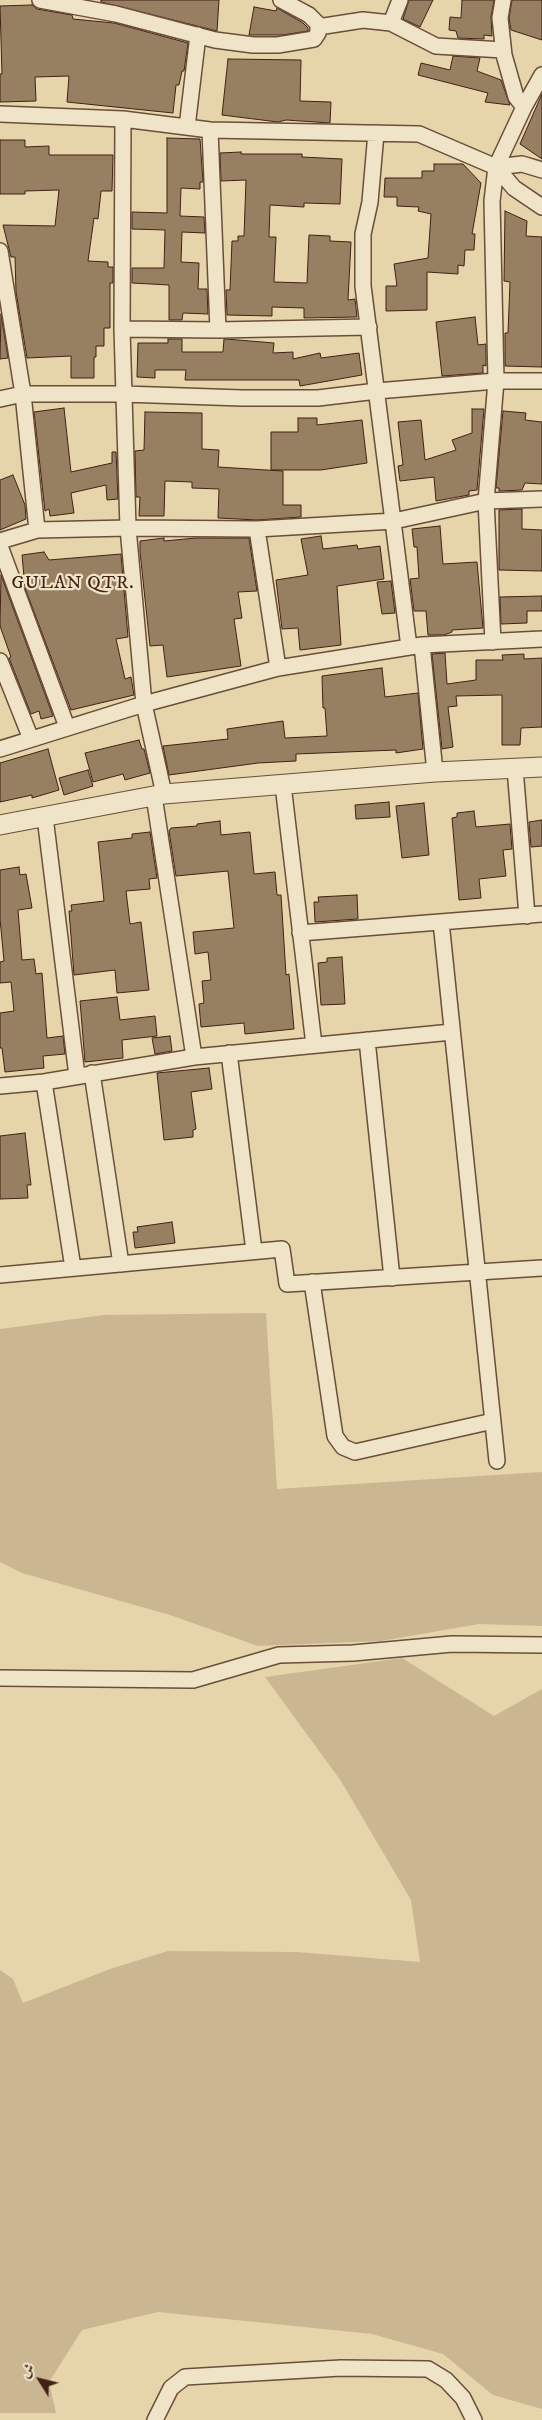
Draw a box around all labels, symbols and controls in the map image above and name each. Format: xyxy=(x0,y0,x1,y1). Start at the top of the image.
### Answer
district label: GULAN QTR. xyxy=(10,573,136,595)
north arrow xyxy=(15,2355,65,2405)
text: ش xyxy=(16,2360,39,2382)

